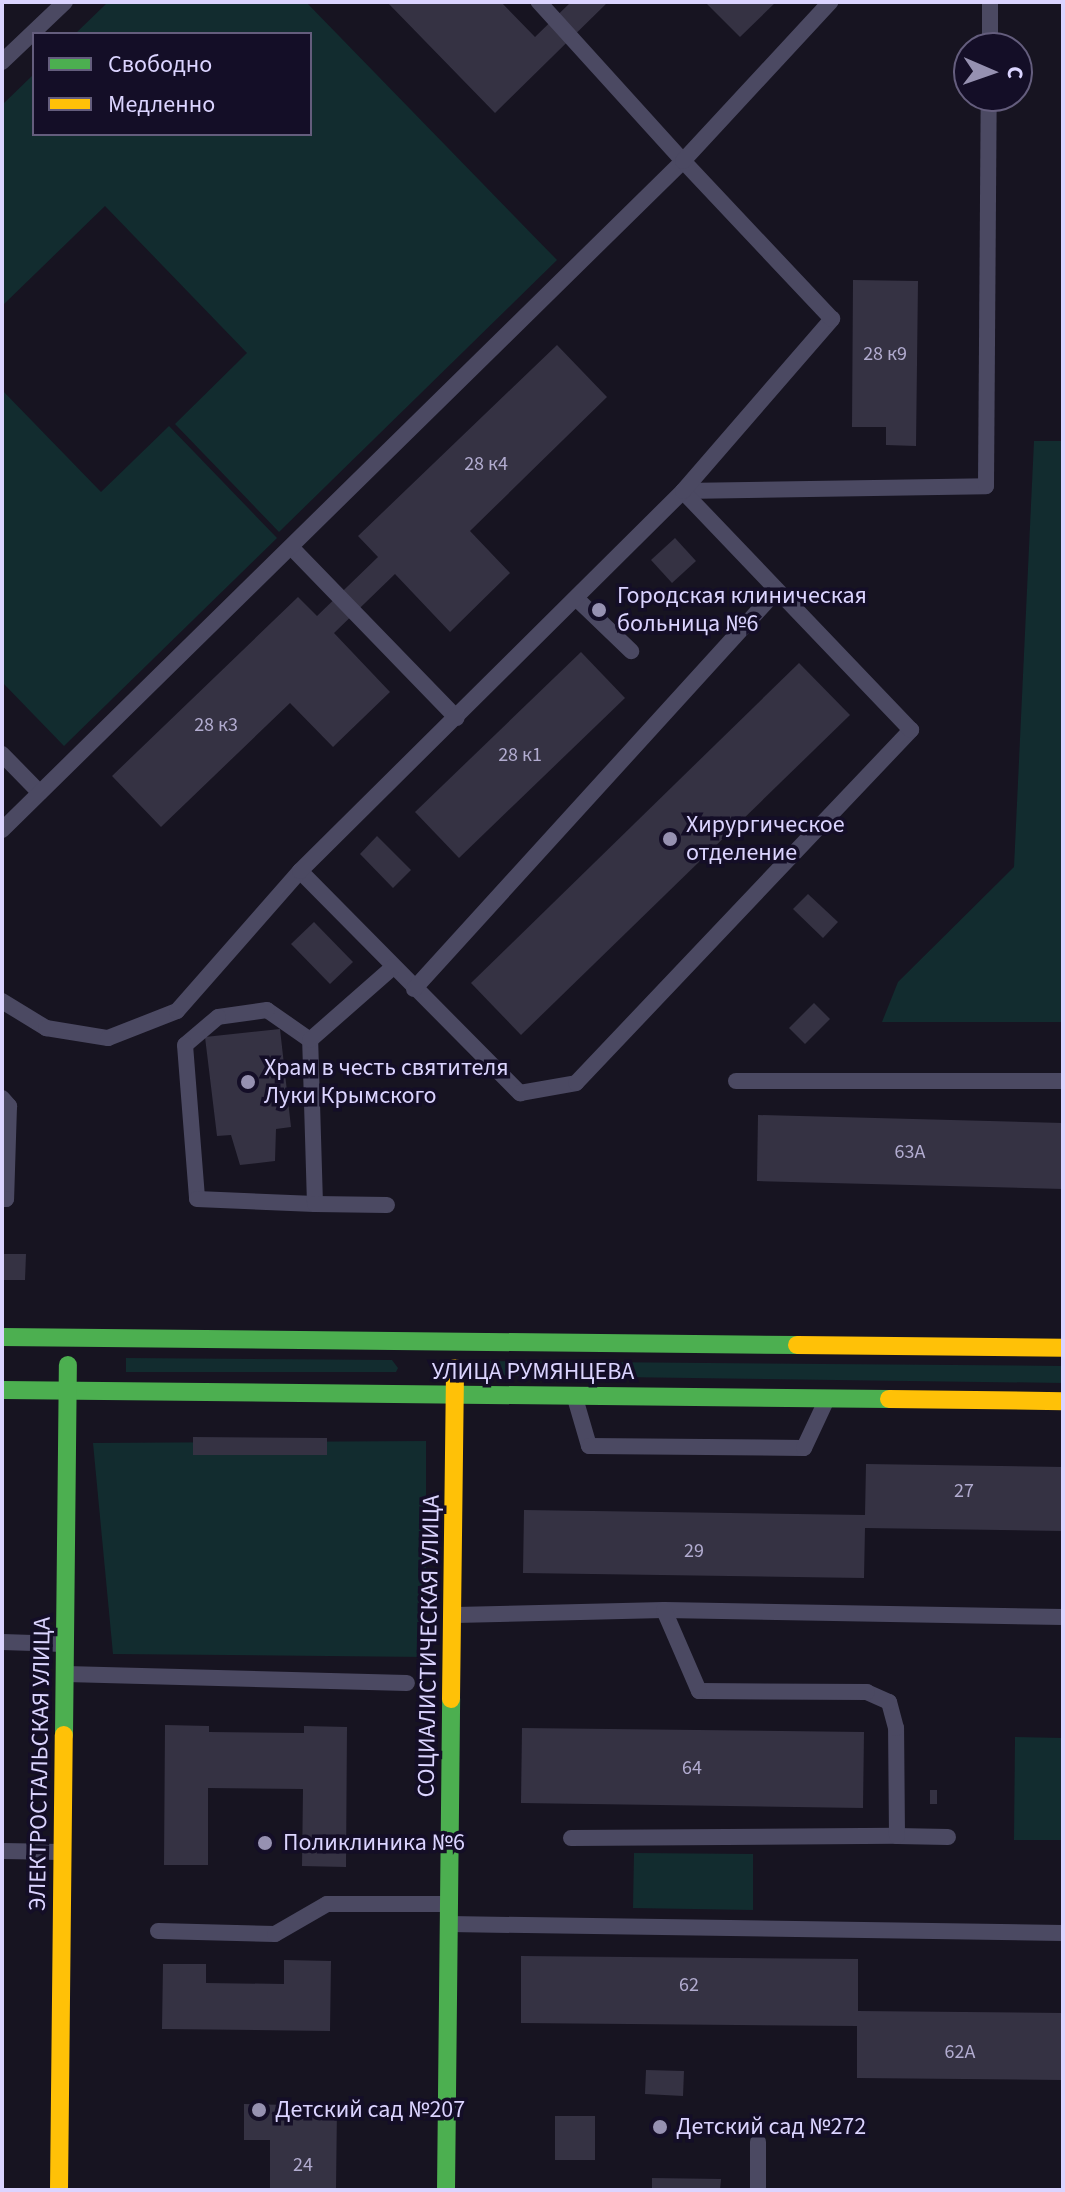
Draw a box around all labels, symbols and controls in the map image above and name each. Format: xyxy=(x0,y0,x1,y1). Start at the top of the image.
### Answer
legend xyxy=(32,32,312,136)
north arrow xyxy=(953,32,1033,112)
text: Свободно xyxy=(108,47,212,82)
text: С xyxy=(999,66,1031,80)
text: Медленно xyxy=(108,87,215,122)
house number: 28 к9 xyxy=(863,342,907,366)
house number: 28 к4 xyxy=(464,452,508,476)
place label: Городская клиническая больница №6 xyxy=(617,582,867,638)
marker: Городская клиническая больница №6 xyxy=(588,599,610,621)
house number: 28 к3 xyxy=(194,713,238,737)
house number: 28 к1 xyxy=(498,743,542,767)
place label: Хирургическое отделение xyxy=(686,811,845,867)
marker: Хирургическое отделение xyxy=(661,830,679,848)
place label: Храм в честь святителя Луки Крымского xyxy=(264,1054,509,1110)
marker: Храм в честь святителя Луки Крымского xyxy=(239,1073,257,1091)
house number: 63А xyxy=(895,1140,925,1164)
street label: УЛИЦА РУМЯНЦЕВА xyxy=(432,1358,634,1386)
house number: 27 xyxy=(954,1479,974,1503)
street label: СОЦИАЛИСТИЧЕСКАЯ УЛИЦА xyxy=(412,1494,446,1798)
house number: 29 xyxy=(684,1539,704,1563)
street label: ЭЛЕКТРОСТАЛЬСКАЯ УЛИЦА xyxy=(23,1617,57,1911)
house number: 64 xyxy=(682,1756,702,1780)
place label: Поликлиника №6 xyxy=(283,1829,465,1857)
marker: Поликлиника №6 xyxy=(254,1832,276,1854)
house number: 62 xyxy=(679,1973,699,1997)
house number: 62А xyxy=(945,2040,975,2064)
place label: Детский сад №207 xyxy=(275,2096,465,2124)
marker: Детский сад №207 xyxy=(250,2101,268,2119)
place label: Детский сад №272 xyxy=(676,2113,866,2141)
marker: Детский сад №272 xyxy=(651,2118,669,2136)
house number: 24 xyxy=(293,2153,313,2177)

